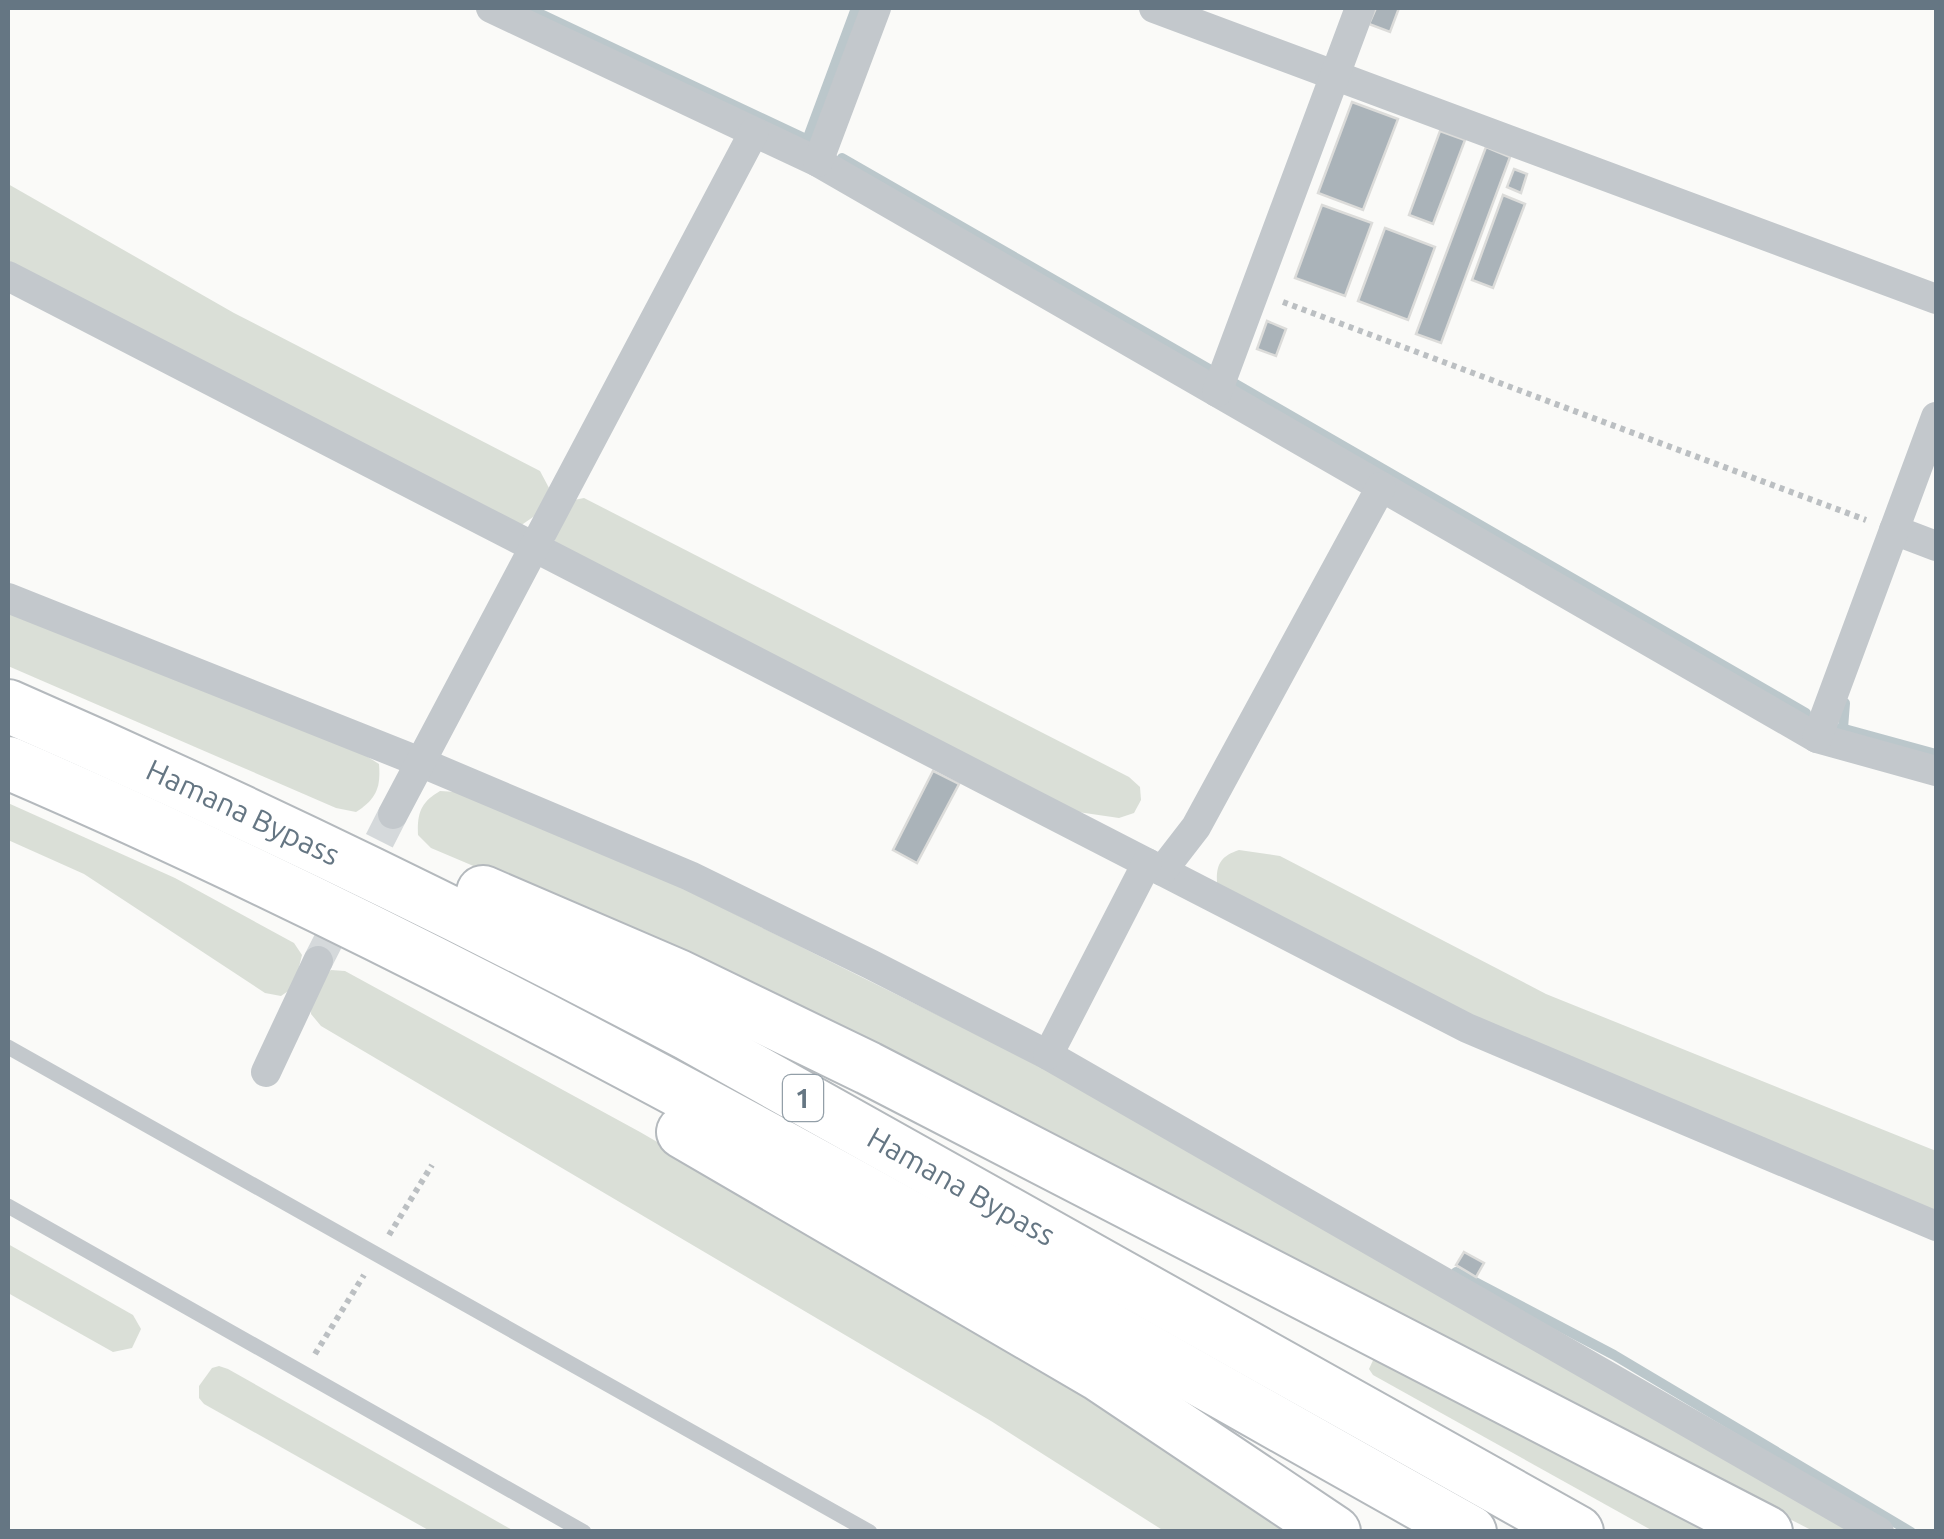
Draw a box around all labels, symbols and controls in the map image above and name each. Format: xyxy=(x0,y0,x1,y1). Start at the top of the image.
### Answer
street label: Hamana Bypass xyxy=(141,752,345,872)
road number: 1 xyxy=(783,1075,823,1121)
street label: Hamana Bypass xyxy=(862,1120,1061,1252)

